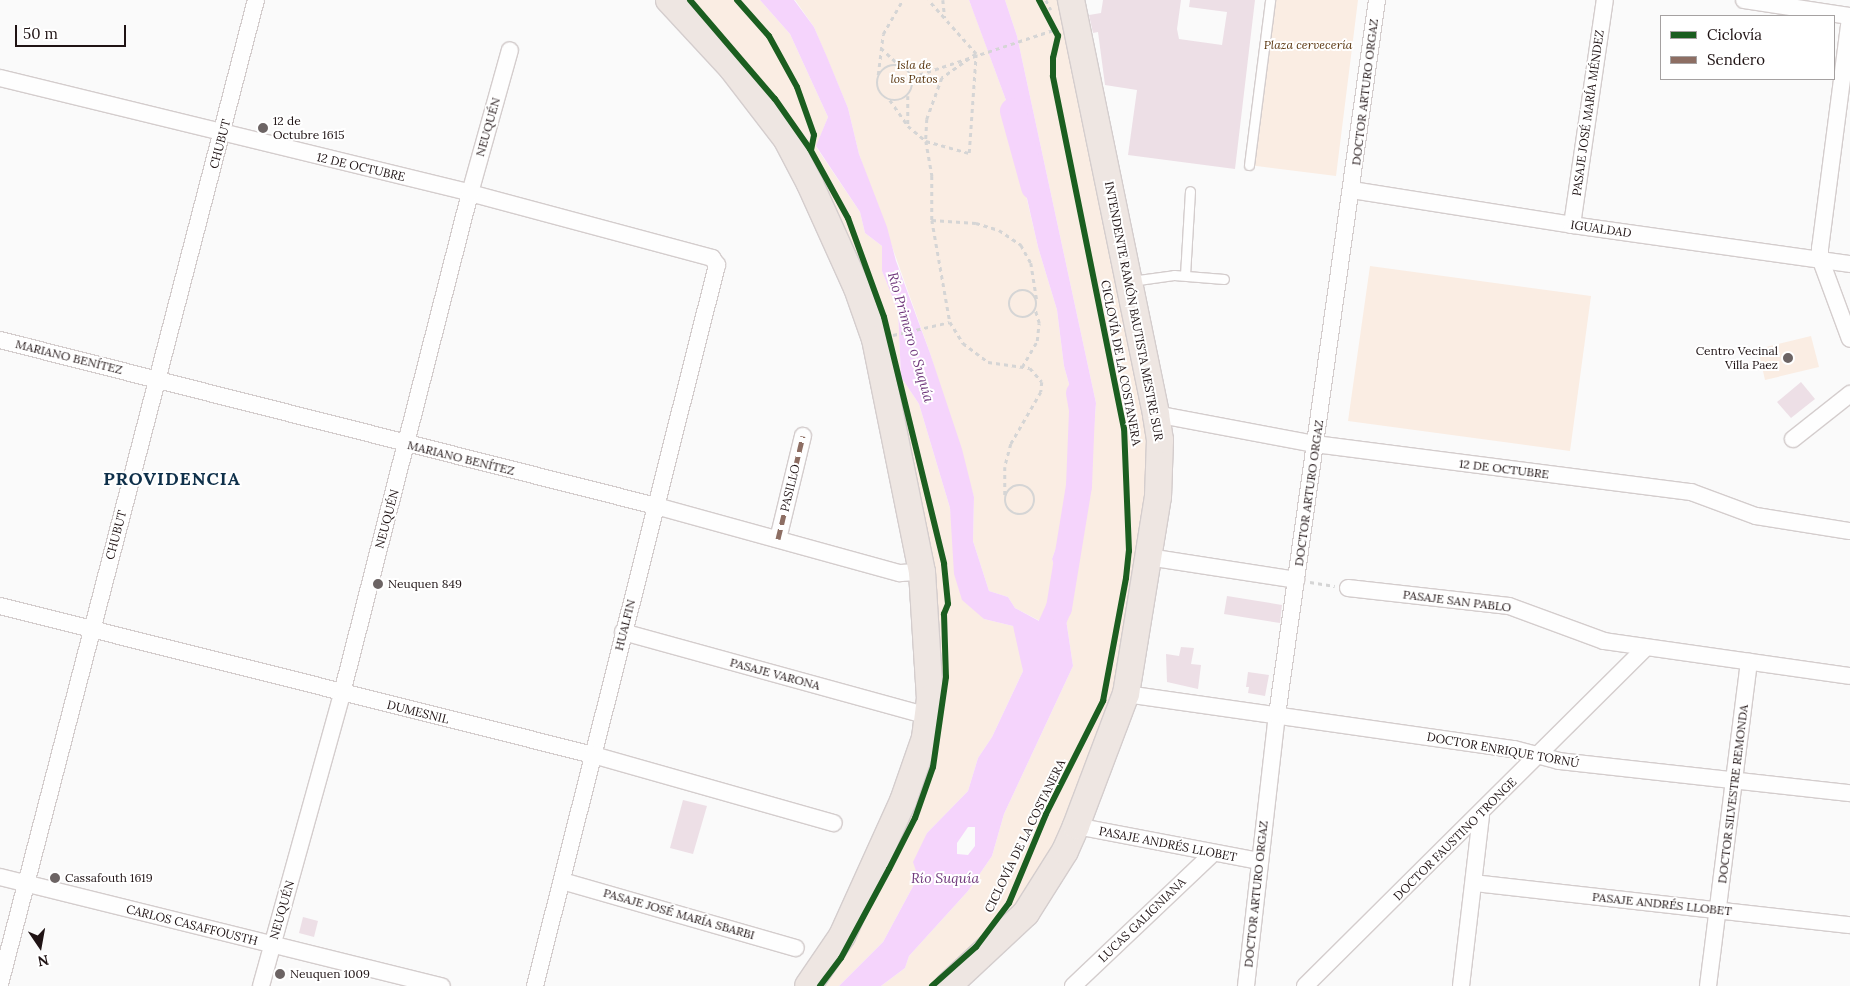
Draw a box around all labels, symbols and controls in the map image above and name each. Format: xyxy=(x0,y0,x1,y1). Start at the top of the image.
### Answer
scale bar xyxy=(18,15,129,47)
legend xyxy=(1660,15,1835,80)
street label: DOCTOR ARTURO ORGAZ xyxy=(1349,18,1381,166)
text: 50 m xyxy=(23,24,58,43)
text: Ciclovía xyxy=(1707,25,1762,44)
street label: PASAJE JOSÉ MARÍA MÉNDEZ xyxy=(1569,29,1607,197)
park label: Plaza cervecería xyxy=(1264,38,1352,52)
text: Sendero xyxy=(1707,50,1765,69)
park label: Isla de los Patos xyxy=(890,58,938,86)
street label: NEUQUÉN xyxy=(473,96,503,158)
place label: 12 de Octubre 1615 xyxy=(273,114,345,142)
street label: CHUBUT xyxy=(206,118,234,170)
marker: 12 de Octubre 1615 xyxy=(257,122,269,134)
street label: 12 DE OCTUBRE xyxy=(315,150,407,184)
street label: INTENDENTE RAMÓN BAUTISTA MESTRE SUR xyxy=(1102,180,1166,442)
street label: IGUALDAD xyxy=(1570,218,1632,240)
water label: Río Primero o Suquía xyxy=(884,270,938,404)
street label: CICLOVÍA DE LA COSTANERA xyxy=(1098,279,1144,447)
street label: MARIANO BENÍTEZ xyxy=(14,337,124,377)
place label: Centro Vecinal Villa Paez xyxy=(1696,344,1778,372)
marker: Centro Vecinal Villa Paez xyxy=(1782,352,1794,364)
street label: DOCTOR ARTURO ORGAZ xyxy=(1292,419,1326,567)
street label: MARIANO BENÍTEZ xyxy=(406,438,516,478)
street label: 12 DE OCTUBRE xyxy=(1458,456,1550,482)
street label: PASILLO xyxy=(777,463,803,513)
district label: PROVIDENCIA xyxy=(102,468,242,490)
street label: NEUQUÉN xyxy=(372,488,402,550)
street label: CHUBUT xyxy=(102,509,130,561)
place label: Neuquen 849 xyxy=(388,577,462,591)
marker: Neuquen 849 xyxy=(372,578,384,590)
street label: PASAJE SAN PABLO xyxy=(1402,587,1512,615)
street label: HUALFIN xyxy=(612,598,638,652)
street label: PASAJE VARONA xyxy=(728,655,822,693)
street label: DUMESNIL xyxy=(386,697,450,727)
street label: DOCTOR SILVESTRE REMONDA xyxy=(1715,704,1751,884)
street label: DOCTOR ENRIQUE TORNÚ xyxy=(1426,729,1580,771)
street label: CICLOVÍA DE LA COSTANERA xyxy=(982,757,1068,915)
street label: DOCTOR FAUSTINO TRONGE xyxy=(1391,775,1519,903)
street label: DOCTOR ARTURO ORGAZ xyxy=(1241,820,1271,968)
street label: PASAJE ANDRÉS LLOBET xyxy=(1098,824,1238,864)
water label: Río Suquía xyxy=(911,870,979,886)
place label: Cassafouth 1619 xyxy=(65,871,153,885)
marker: Cassafouth 1619 xyxy=(49,872,61,884)
street label: LUCAS GALIGNIANA xyxy=(1095,875,1189,965)
street label: NEUQUÉN xyxy=(267,879,297,941)
street label: PASAJE JOSÉ MARÍA SBARBI xyxy=(602,885,756,943)
street label: PASAJE ANDRÉS LLOBET xyxy=(1591,890,1733,918)
street label: CARLOS CASAFFOUSTH xyxy=(125,902,259,948)
north arrow xyxy=(15,921,65,971)
text: N xyxy=(36,951,50,971)
place label: Neuquen 1009 xyxy=(290,967,370,981)
marker: Neuquen 1009 xyxy=(274,968,286,980)

